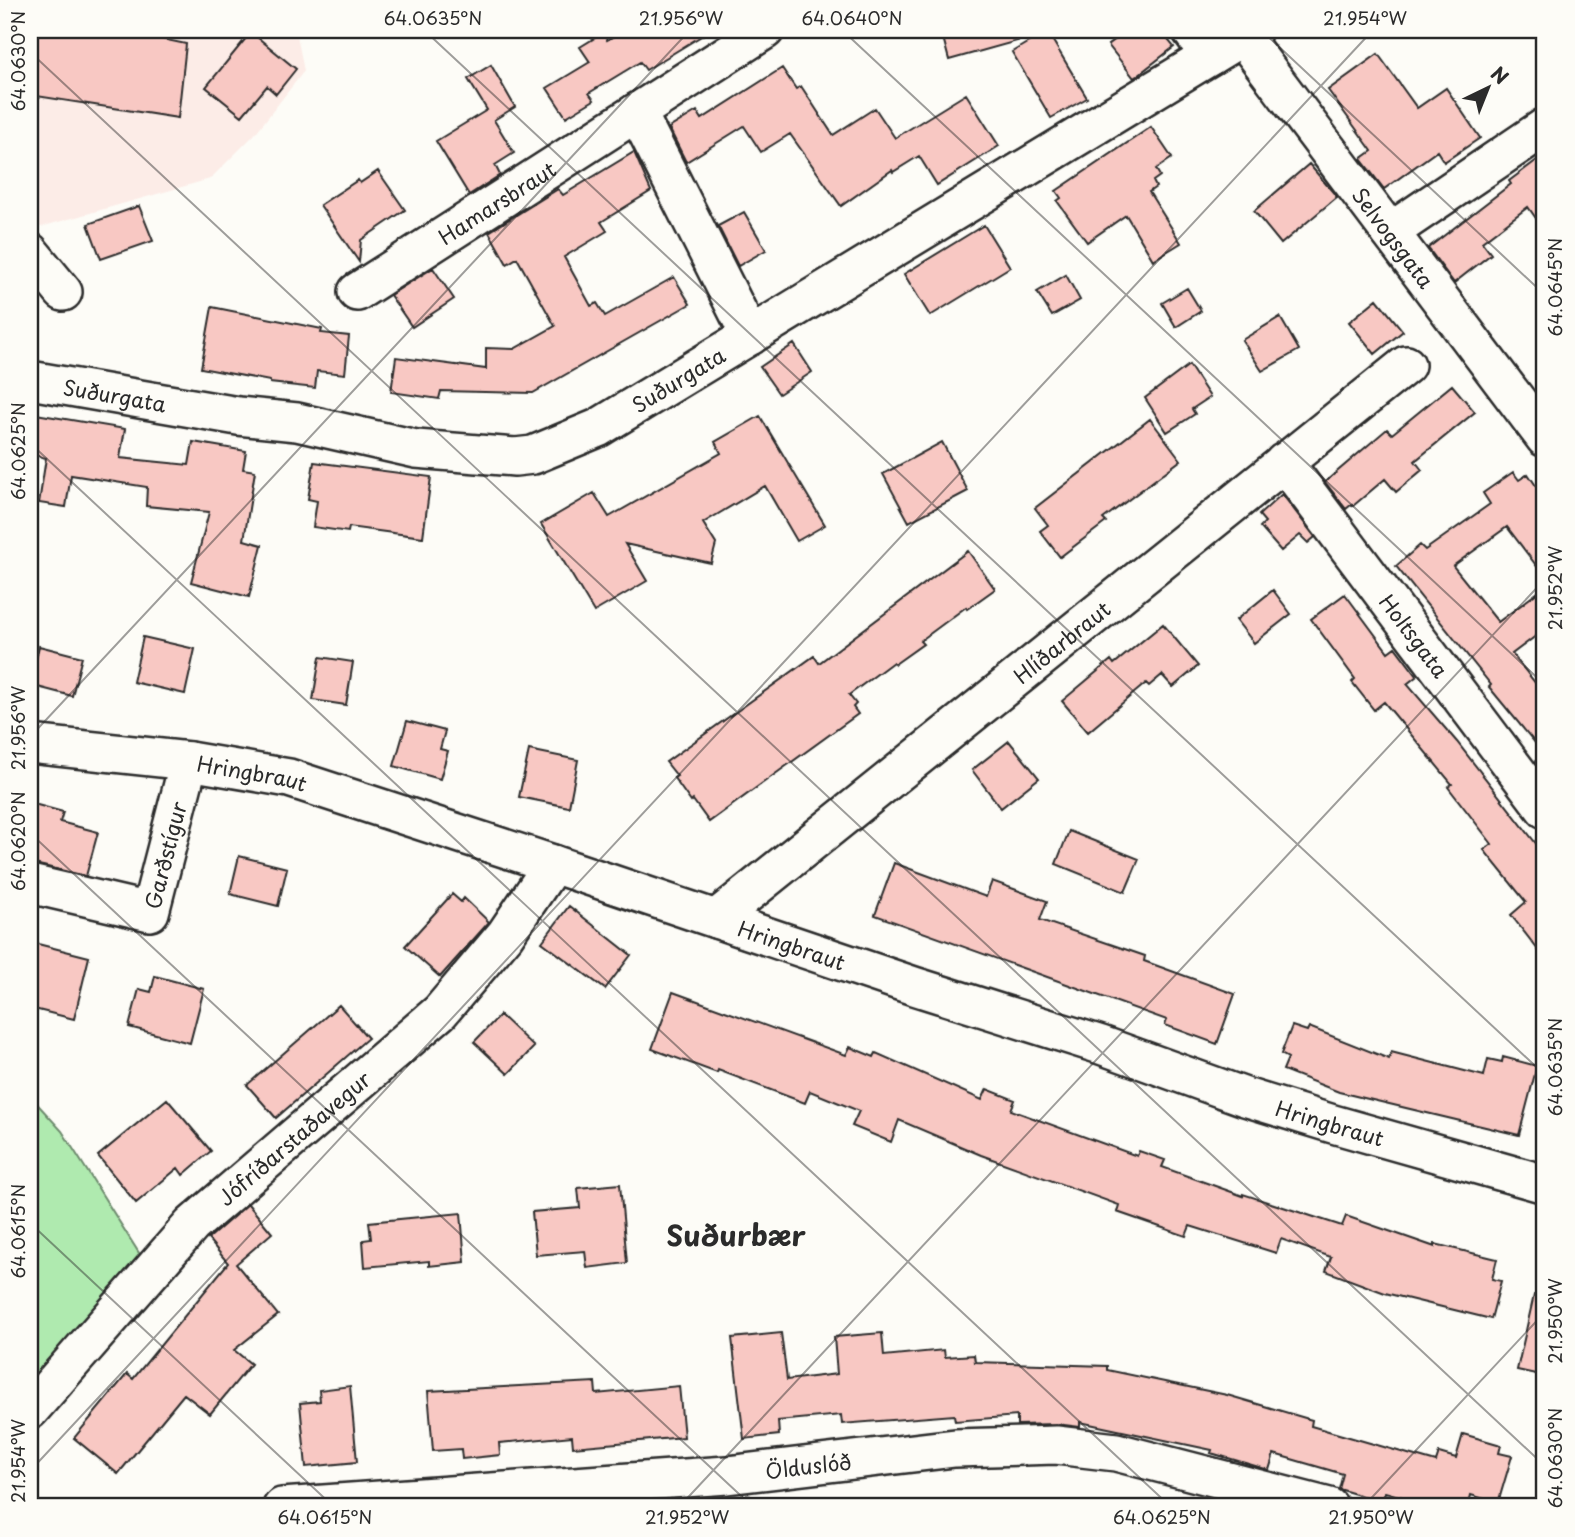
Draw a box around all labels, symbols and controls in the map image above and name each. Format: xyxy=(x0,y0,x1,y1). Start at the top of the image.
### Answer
text: 64.0635°N xyxy=(384,4,482,31)
text: 21.956°W xyxy=(639,4,724,31)
text: 64.0640°N xyxy=(802,4,902,31)
text: 21.954°W xyxy=(1323,4,1408,31)
text: 64.0630°N xyxy=(4,11,31,111)
north arrow xyxy=(1452,52,1522,122)
text: N xyxy=(1485,59,1515,90)
street label: Hamarsbraut xyxy=(432,153,562,252)
street label: Selvogsgata xyxy=(1345,180,1443,295)
text: 64.0645°N xyxy=(1541,238,1568,336)
street label: Suðurgata xyxy=(625,338,732,420)
street label: Suðurgata xyxy=(61,370,170,419)
text: 64.0625°N xyxy=(4,402,31,500)
text: 21.952°W xyxy=(1541,545,1568,630)
street label: Holtsgata xyxy=(1372,587,1457,685)
street label: Hlíðarbraut xyxy=(1006,593,1117,691)
text: 21.956°W xyxy=(4,685,31,770)
street label: Hringbraut xyxy=(194,747,312,799)
text: 64.0620°N xyxy=(4,791,31,891)
street label: Garðstígur xyxy=(135,798,194,912)
street label: Hringbraut xyxy=(734,912,850,978)
text: 64.0635°N xyxy=(1541,1018,1568,1116)
street label: Jófríðarstaðavegur xyxy=(210,1063,377,1212)
street label: Hringbraut xyxy=(1272,1091,1388,1154)
text: 64.0615°N xyxy=(4,1184,31,1278)
district label: Suðurbær xyxy=(666,1213,806,1256)
text: 21.950°W xyxy=(1541,1278,1568,1364)
text: 64.0630°N xyxy=(1541,1408,1568,1508)
text: 21.954°W xyxy=(4,1418,31,1503)
street label: Ölduslóð xyxy=(763,1444,853,1486)
text: 64.0615°N xyxy=(278,1503,372,1530)
text: 21.952°W xyxy=(645,1503,730,1530)
text: 64.0625°N xyxy=(1113,1503,1211,1530)
text: 21.950°W xyxy=(1328,1503,1414,1530)

